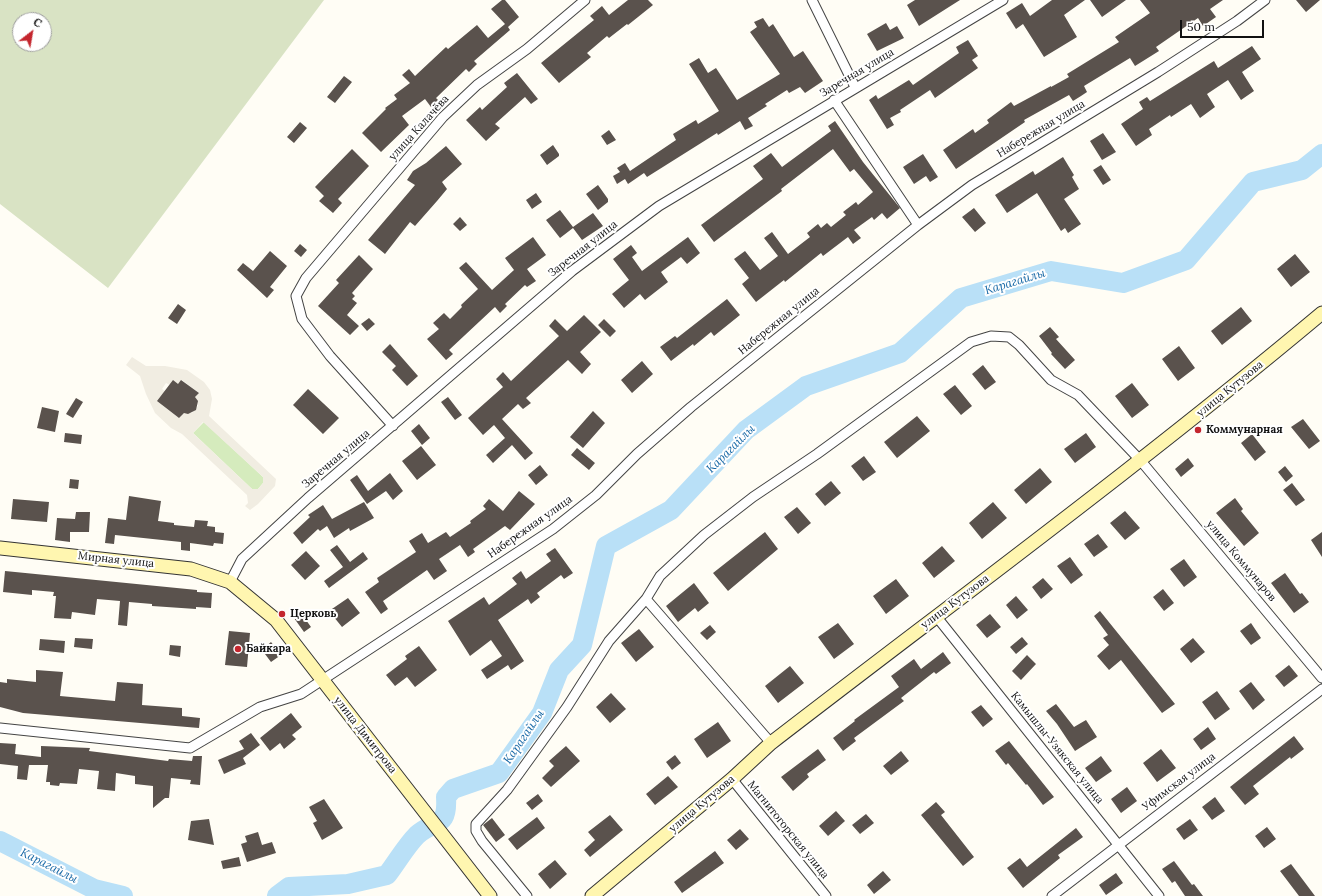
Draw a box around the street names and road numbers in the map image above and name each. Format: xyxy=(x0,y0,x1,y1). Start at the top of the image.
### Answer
street label: Заречная улица xyxy=(818,46,896,100)
street label: улица Калачёва xyxy=(386,93,452,163)
street label: Набережная улица xyxy=(995,98,1087,160)
street label: Заречная улица xyxy=(546,218,620,280)
street label: Набережная улица xyxy=(736,284,822,358)
street label: улица Кутузова xyxy=(1194,358,1266,420)
street label: Заречная улица xyxy=(300,427,372,491)
street label: Набережная улица xyxy=(485,493,575,561)
street label: улица Коммунаров xyxy=(1203,518,1279,604)
street label: Мирная улица xyxy=(77,549,155,571)
street label: улица Кутузова xyxy=(918,572,992,632)
street label: Камышлы-Узякская улица xyxy=(1008,689,1106,807)
street label: улица Димитрова xyxy=(331,694,399,776)
street label: Уфимская улица xyxy=(1140,750,1218,814)
street label: улица Кутузова xyxy=(666,773,738,835)
street label: Магнитогорская улица xyxy=(744,778,832,882)

